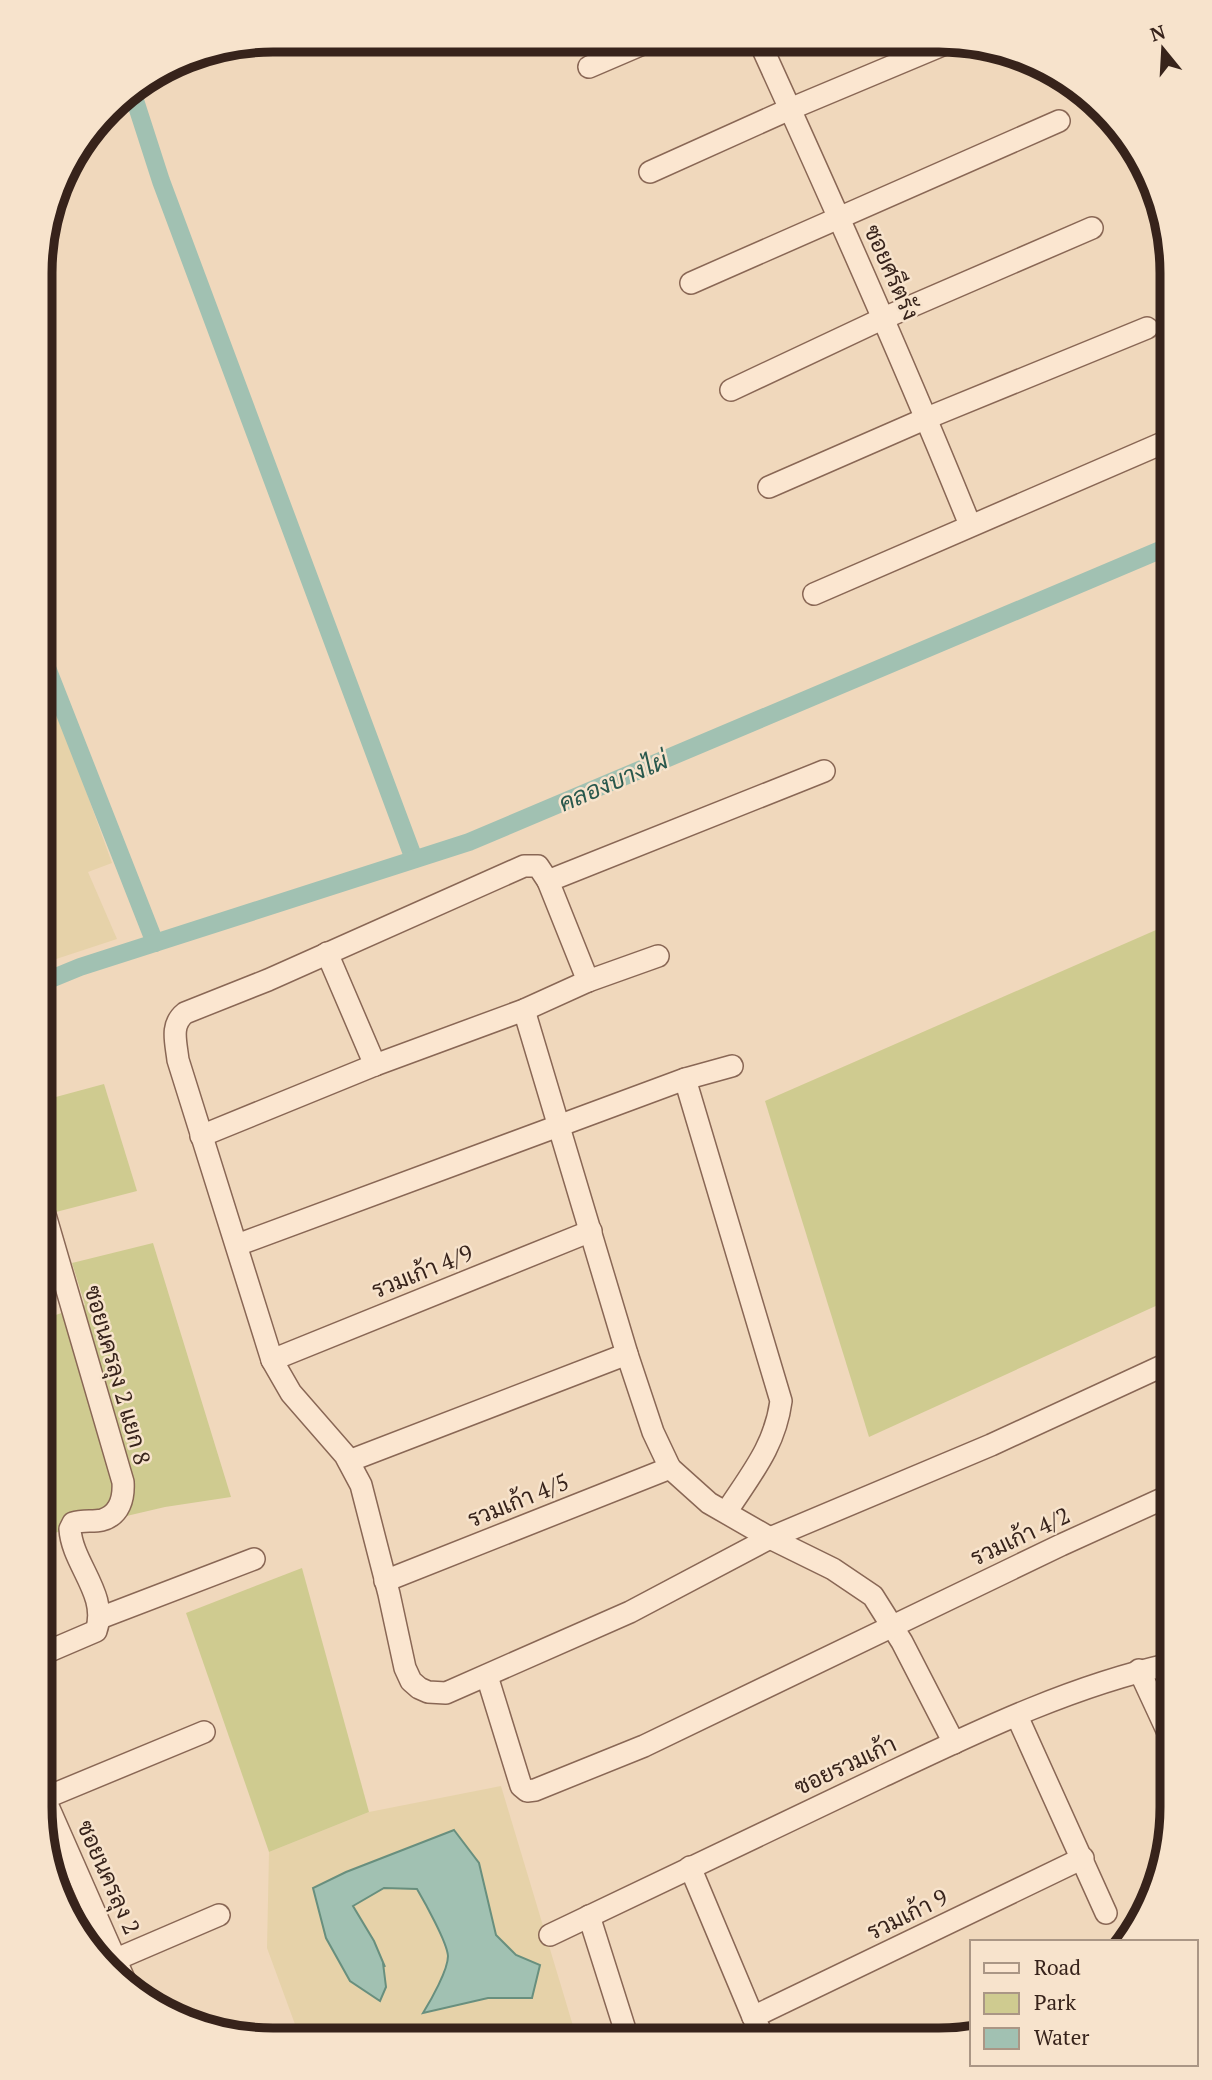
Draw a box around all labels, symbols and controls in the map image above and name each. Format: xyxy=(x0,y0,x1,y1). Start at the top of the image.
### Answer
north arrow xyxy=(1128,14,1198,84)
text: N xyxy=(1147,18,1169,46)
street label: ซอยศรีตรัง xyxy=(857,219,927,325)
water label: คลองบางไผ่ xyxy=(554,743,673,818)
street label: รวมเก้า 4/9 xyxy=(367,1237,477,1305)
street label: ซอยนครลุง 2 แยก 8 xyxy=(77,1282,158,1469)
street label: รวมเก้า 4/5 xyxy=(463,1466,573,1534)
street label: รวมเก้า 4/2 xyxy=(965,1499,1075,1573)
street label: ซอยรวมเก้า xyxy=(789,1728,901,1802)
street label: ซอยนครลุง 2 xyxy=(69,1815,148,1939)
street label: รวมเก้า 9 xyxy=(861,1881,953,1947)
legend xyxy=(970,1940,1198,2066)
text: Road xyxy=(1034,1953,1081,1981)
text: Park xyxy=(1034,1988,1076,2016)
text: Water xyxy=(1034,2023,1089,2051)

